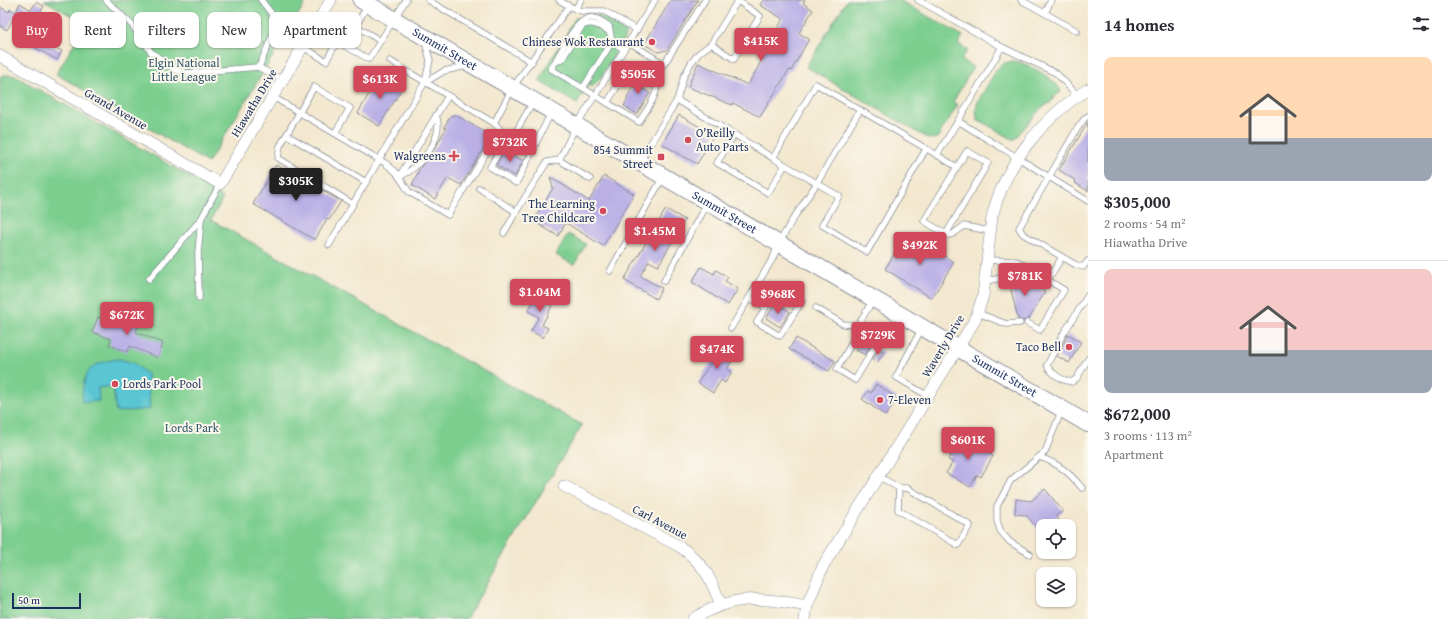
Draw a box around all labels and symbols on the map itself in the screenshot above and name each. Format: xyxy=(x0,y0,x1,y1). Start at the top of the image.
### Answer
street label: Summit Street xyxy=(409,23,481,74)
pin: $415K xyxy=(733,28,789,62)
place label: Chinese Wok Restaurant xyxy=(522,33,645,50)
marker: Chinese Wok Restaurant xyxy=(647,37,657,47)
park label: Elgin National Little League xyxy=(148,54,220,85)
pin: $505K xyxy=(610,61,666,95)
street label: Hiawatha Drive xyxy=(226,65,281,140)
pin: $613K xyxy=(352,66,408,100)
street label: Grand Avenue xyxy=(82,84,151,134)
place label: O'Reilly Auto Parts xyxy=(696,124,749,155)
pin: $732K xyxy=(482,129,538,163)
marker: O'Reilly Auto Parts xyxy=(683,135,693,145)
place label: 854 Summit Street xyxy=(593,141,654,172)
place label: Walgreens xyxy=(394,147,446,164)
marker: Walgreens xyxy=(449,151,459,161)
marker: 854 Summit Street xyxy=(656,152,666,162)
pin: $305K xyxy=(268,168,324,202)
street label: Summit Street xyxy=(689,186,761,238)
place label: The Learning Tree Childcare xyxy=(522,195,595,226)
marker: The Learning Tree Childcare xyxy=(598,206,608,216)
pin: $1.45M xyxy=(622,218,688,252)
pin: $492K xyxy=(892,232,948,266)
pin: $781K xyxy=(997,263,1053,297)
pin: $1.04M xyxy=(507,279,573,313)
pin: $968K xyxy=(750,281,806,315)
pin: $672K xyxy=(99,302,155,336)
street label: Waverly Drive xyxy=(917,311,968,380)
pin: $729K xyxy=(850,322,906,356)
pin: $474K xyxy=(689,336,745,370)
place label: Taco Bell xyxy=(1016,338,1062,355)
marker: Taco Bell xyxy=(1064,342,1074,352)
street label: Summit Street xyxy=(969,349,1041,401)
place label: Lords Park Pool xyxy=(123,375,202,392)
marker: Lords Park Pool xyxy=(110,379,120,389)
place label: 7-Eleven xyxy=(888,391,931,408)
marker: 7-Eleven xyxy=(875,395,885,405)
park label: Lords Park xyxy=(165,419,220,436)
pin: $601K xyxy=(940,427,996,461)
street label: Carl Avenue xyxy=(630,500,691,543)
scale bar xyxy=(12,591,81,610)

